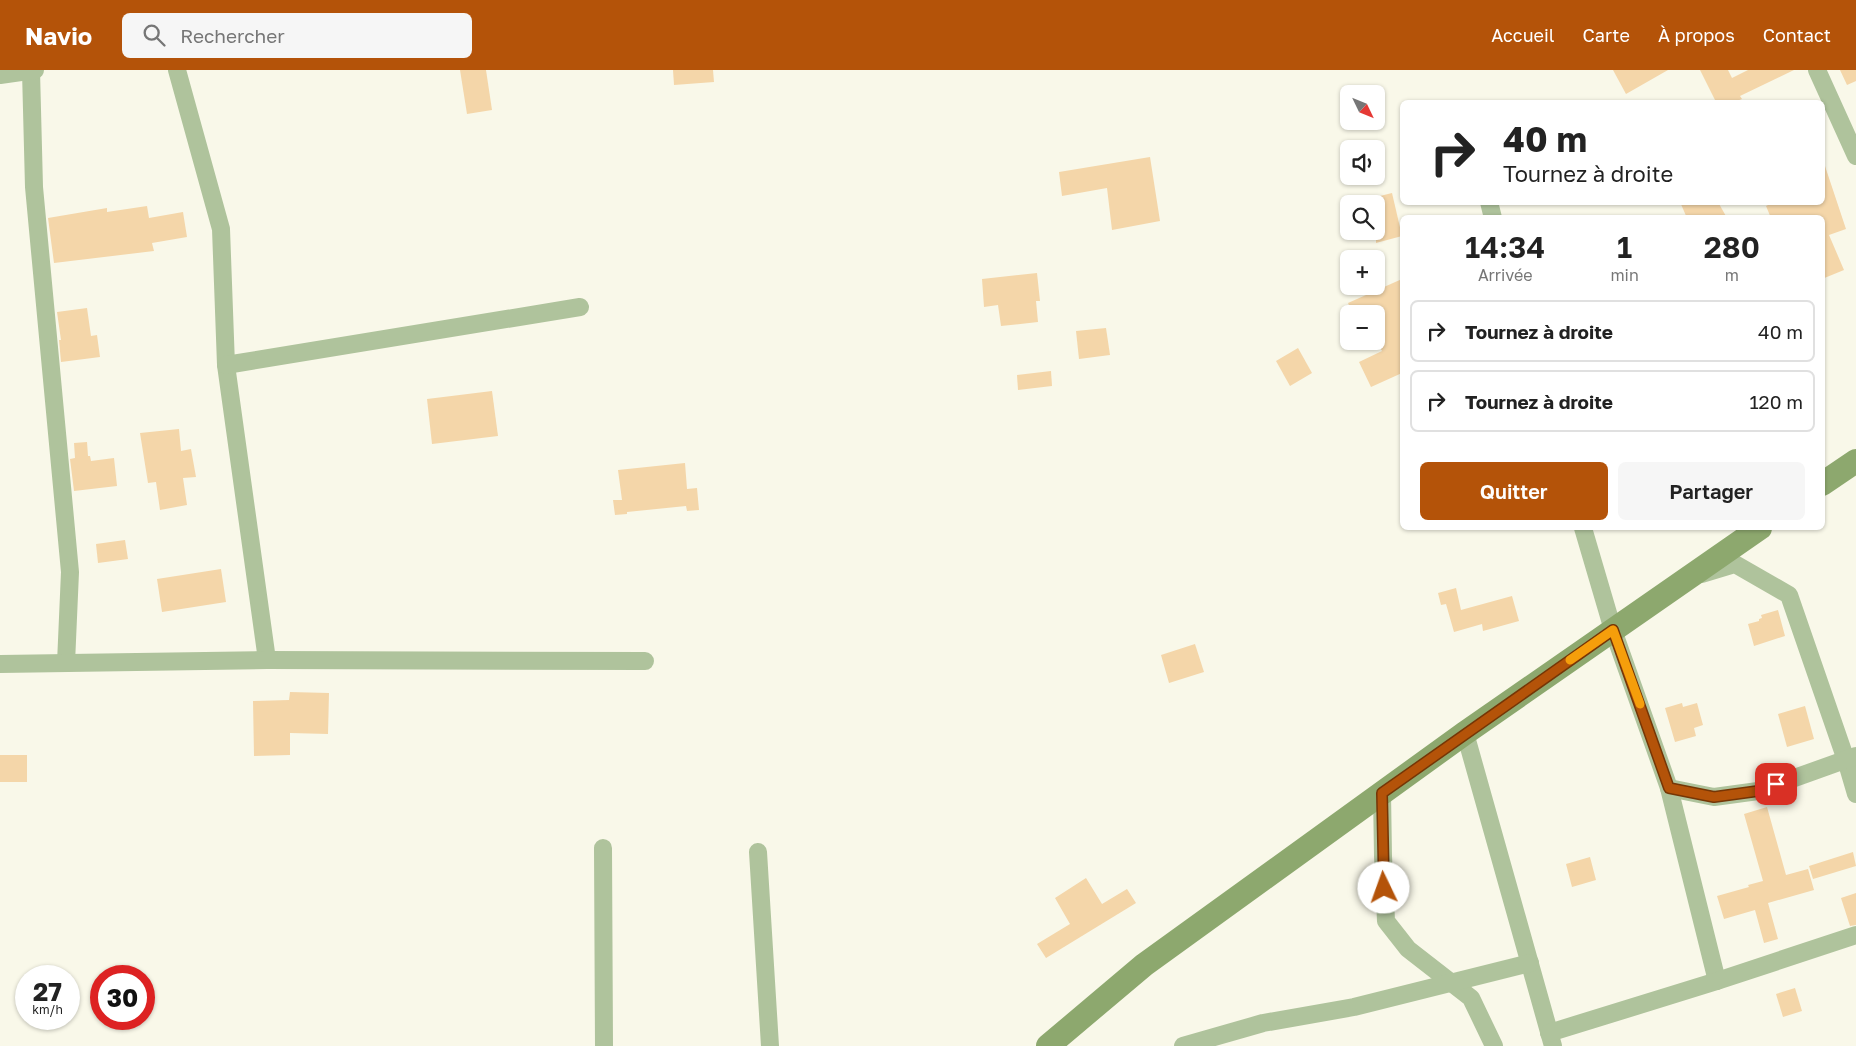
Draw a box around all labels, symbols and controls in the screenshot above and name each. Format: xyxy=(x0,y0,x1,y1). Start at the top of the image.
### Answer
search box xyxy=(122,13,472,58)
text: Navio xyxy=(25,21,92,50)
icon: search xyxy=(140,21,168,49)
text: Rechercher xyxy=(180,24,285,47)
text: Accueil xyxy=(1491,24,1555,46)
text: Carte xyxy=(1583,24,1630,46)
text: À propos xyxy=(1658,24,1735,46)
text: Contact xyxy=(1763,24,1831,46)
north arrow xyxy=(1340,85,1385,130)
map controls xyxy=(1340,85,1385,350)
text: 40 m xyxy=(1503,118,1587,160)
icon: right xyxy=(1420,120,1485,185)
button: sound xyxy=(1340,140,1385,185)
text: Tournez à droite xyxy=(1503,160,1673,187)
button: search xyxy=(1340,195,1385,240)
text: 14:34 xyxy=(1465,229,1545,265)
text: 1 xyxy=(1617,229,1632,265)
text: 280 xyxy=(1704,229,1760,265)
button: + xyxy=(1340,250,1385,295)
text: Arrivée xyxy=(1478,265,1533,285)
text: min xyxy=(1610,265,1639,285)
text: m xyxy=(1725,265,1739,285)
button: − xyxy=(1340,305,1385,350)
icon: right xyxy=(1422,317,1450,345)
text: Tournez à droite xyxy=(1465,320,1613,343)
text: 40 m xyxy=(1758,320,1803,343)
icon: right xyxy=(1422,387,1450,415)
text: Tournez à droite xyxy=(1465,390,1613,413)
text: 120 m xyxy=(1749,390,1803,413)
button: Quitter xyxy=(1420,462,1608,520)
button: Partager xyxy=(1618,462,1805,520)
pin xyxy=(1755,763,1797,805)
icon: arrive xyxy=(1762,770,1790,798)
position arrow xyxy=(1357,861,1409,913)
speed limit sign: 30 xyxy=(90,965,155,1030)
text: 27 xyxy=(33,976,62,1007)
text: km/h xyxy=(32,1002,63,1017)

